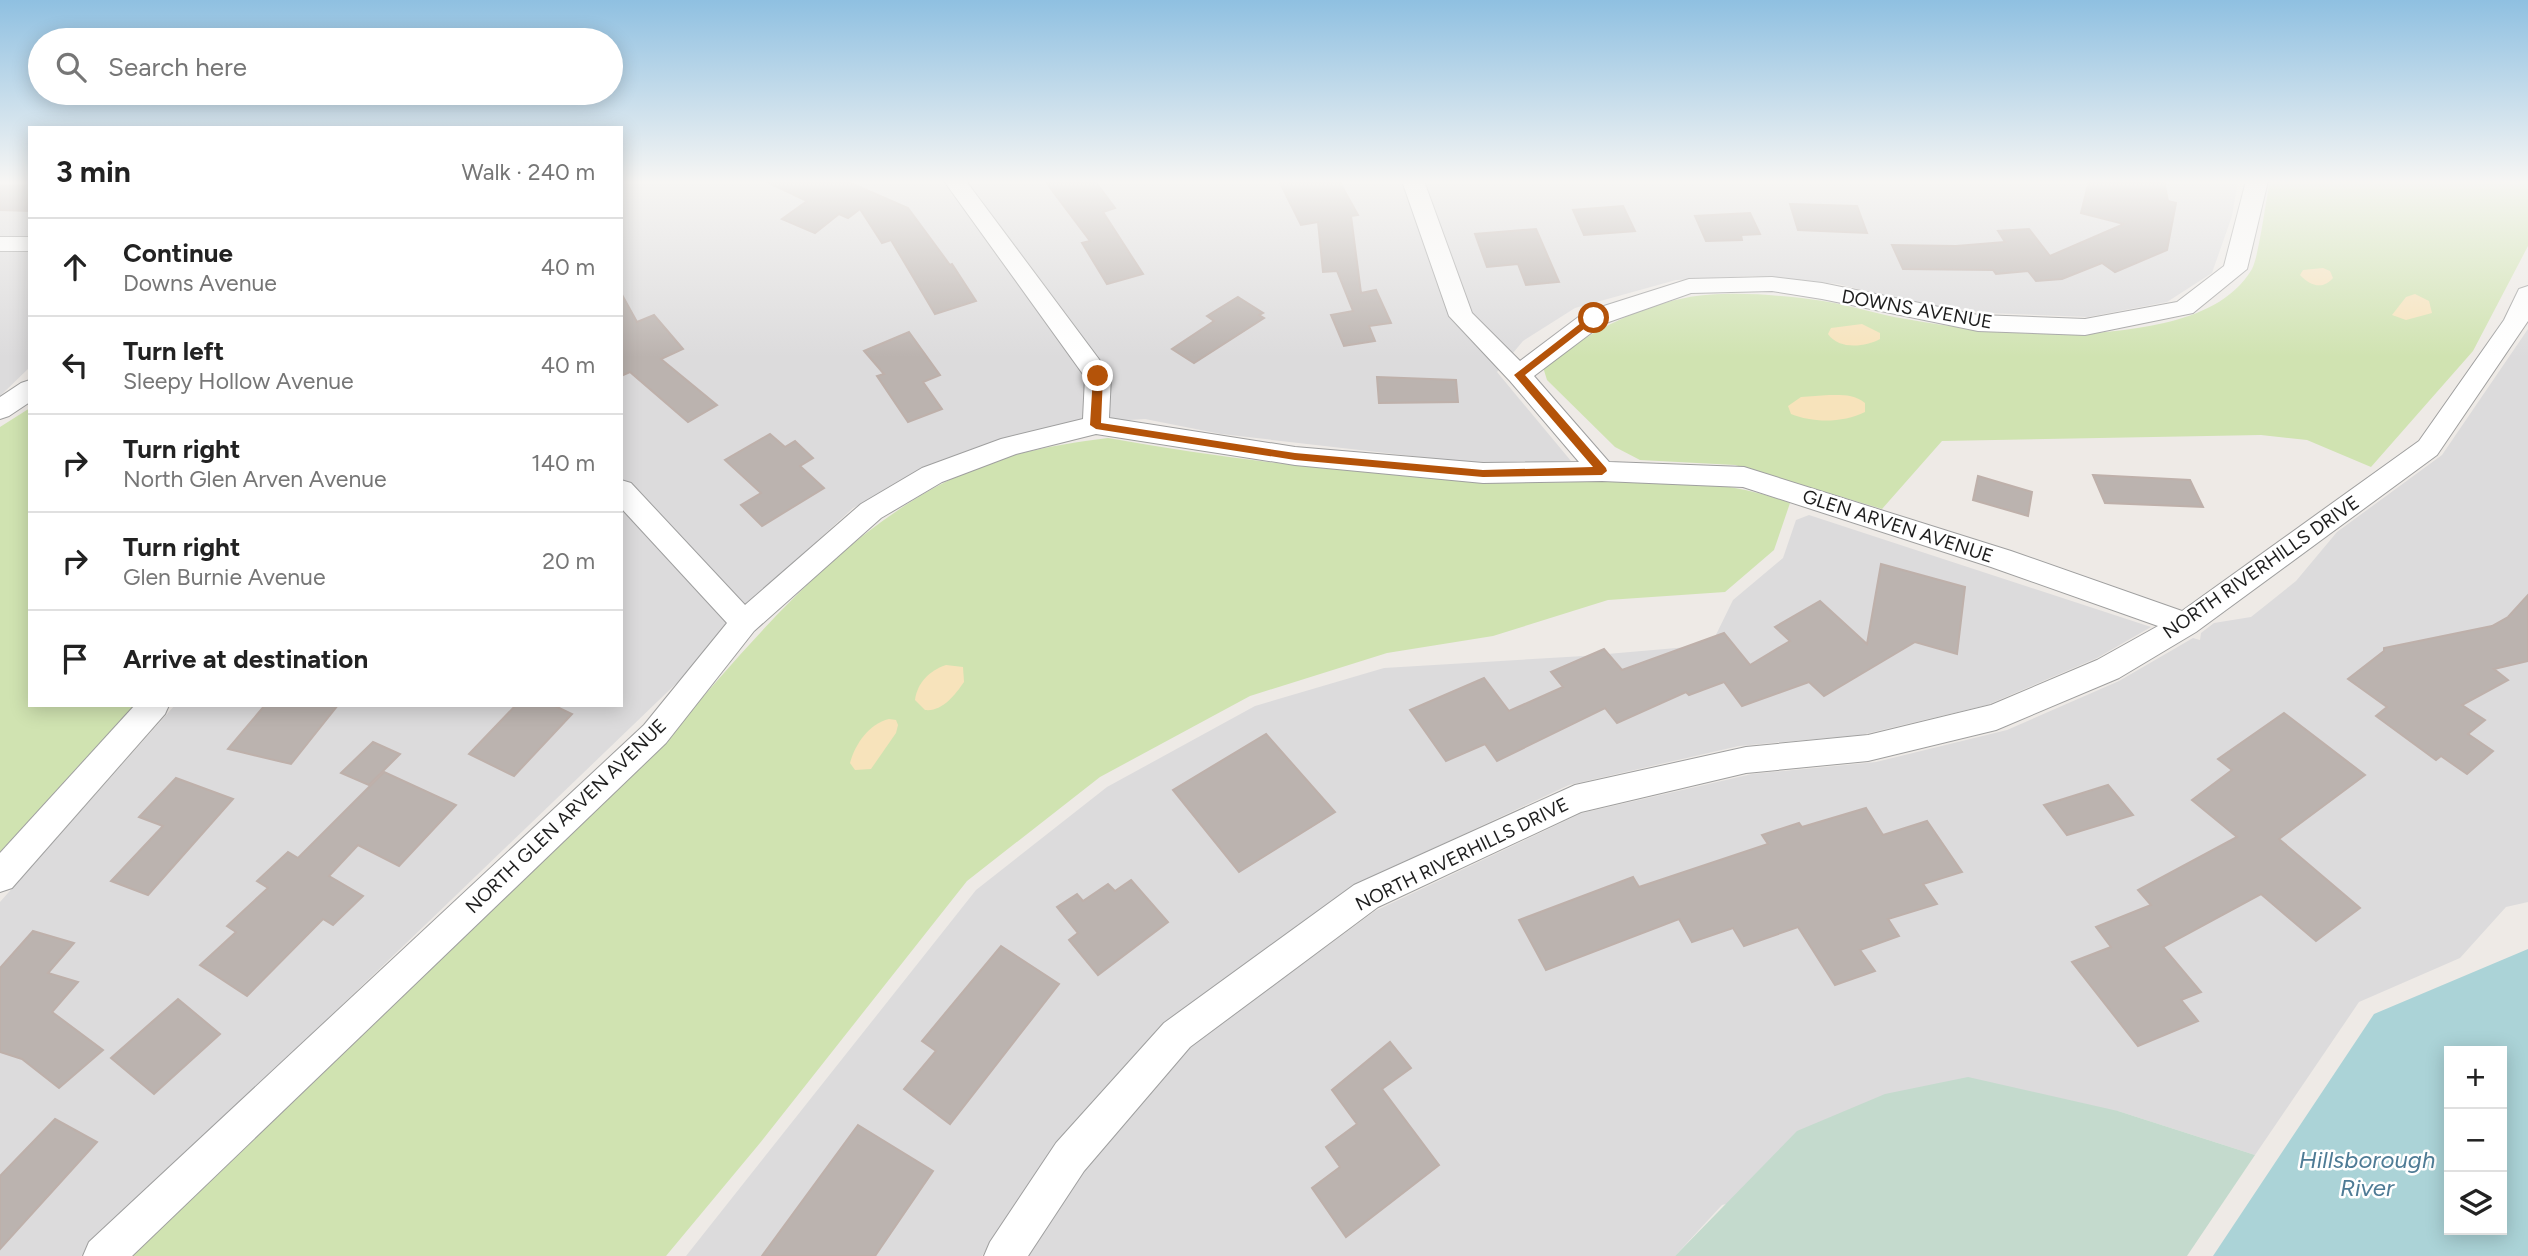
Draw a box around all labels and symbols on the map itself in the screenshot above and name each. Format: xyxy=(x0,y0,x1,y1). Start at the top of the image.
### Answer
street label: DOWNS AVENUE xyxy=(1840,284,1994,334)
route start xyxy=(1578,302,1609,333)
route end xyxy=(1082,360,1113,391)
street label: GLEN ARVEN AVENUE xyxy=(1800,484,1996,568)
street label: NORTH RIVERHILLS DRIVE xyxy=(2158,490,2364,644)
street label: NORTH GLEN ARVEN AVENUE xyxy=(461,714,671,918)
street label: NORTH RIVERHILLS DRIVE xyxy=(1352,792,1572,916)
water label: Hillsborough River xyxy=(2299,1145,2435,1202)

